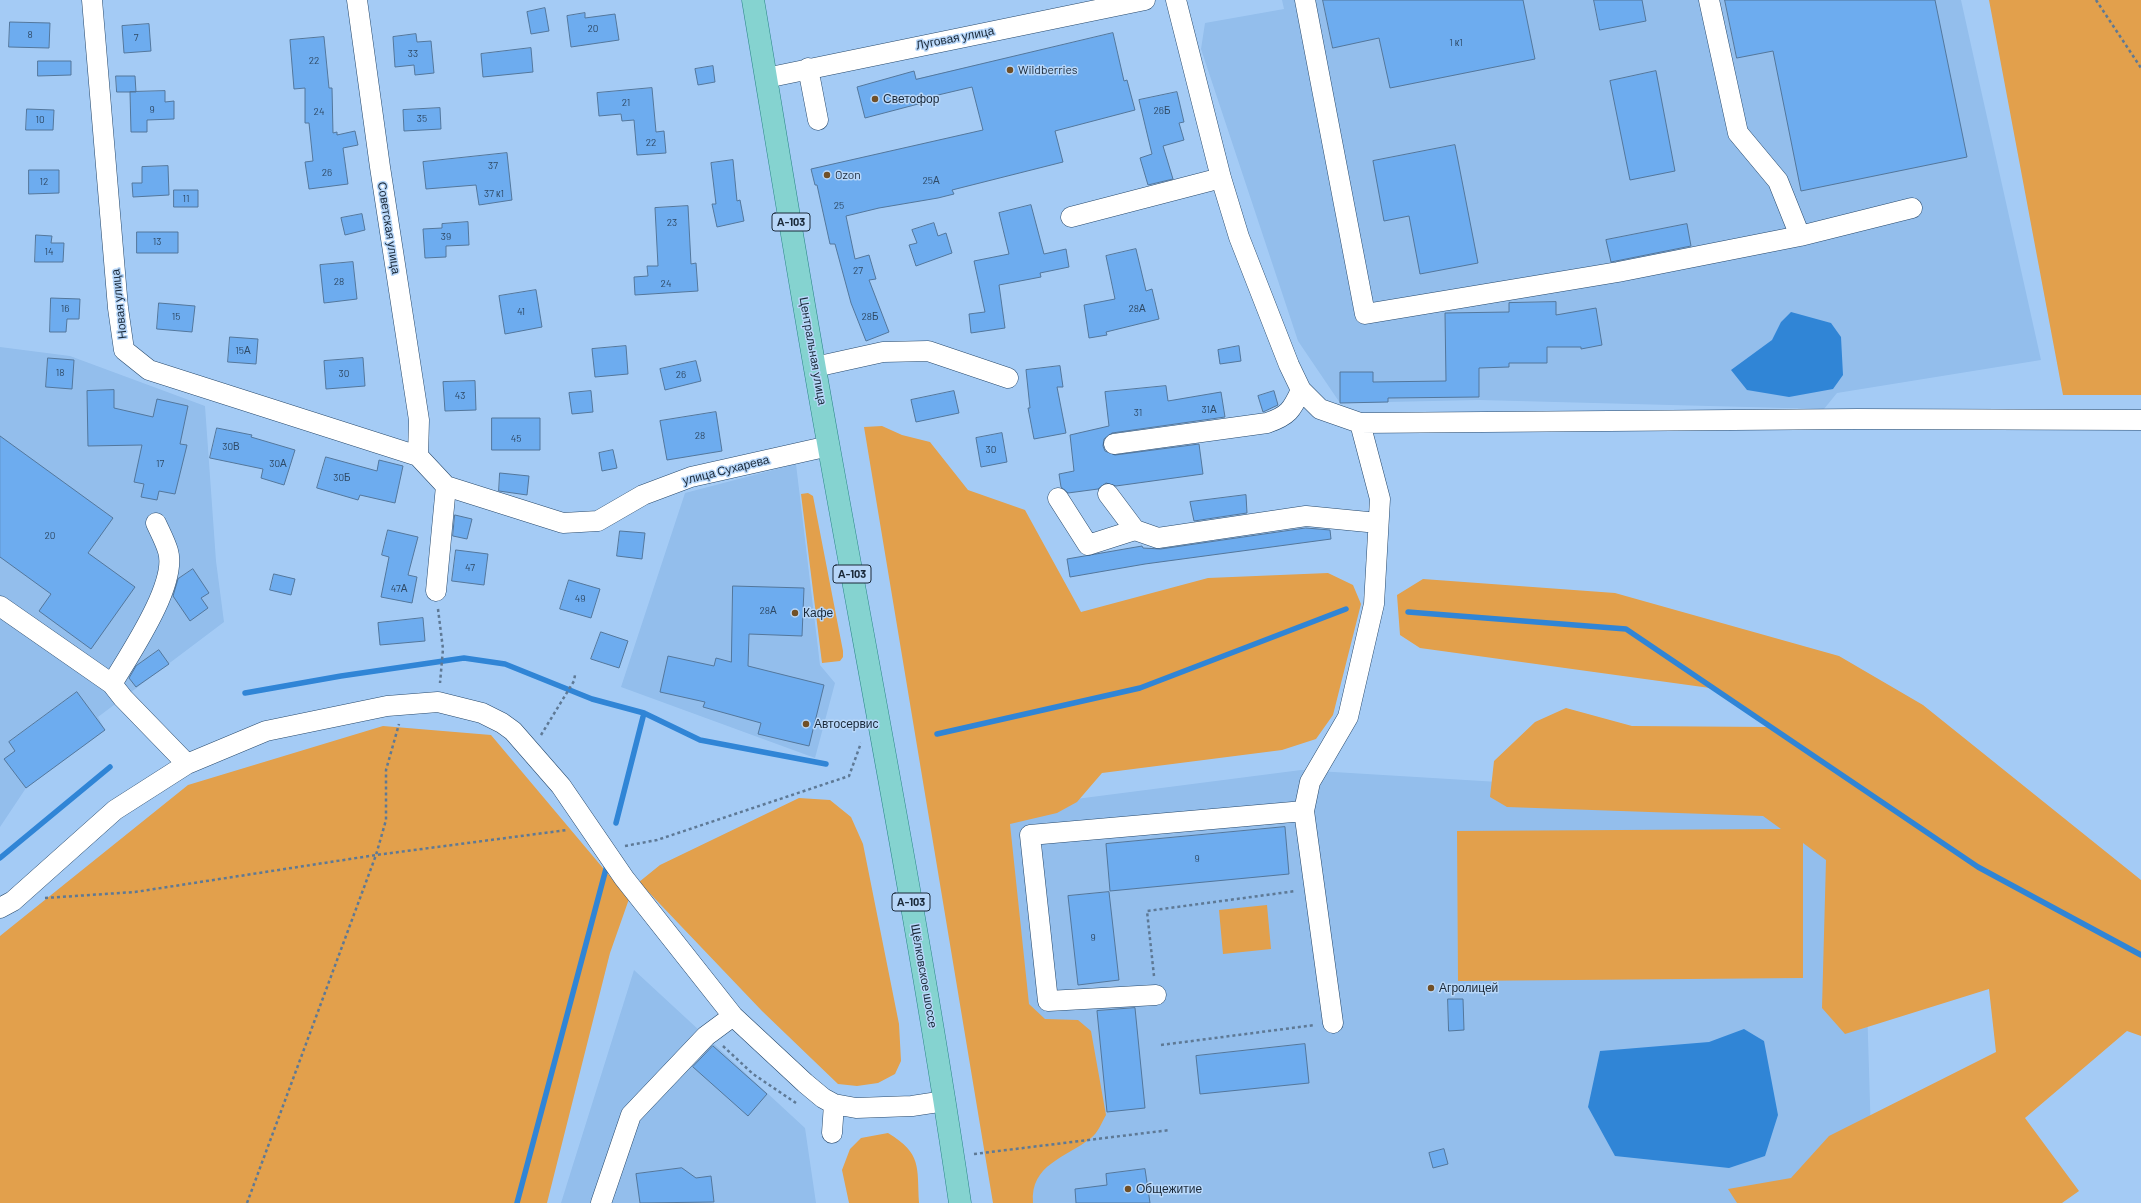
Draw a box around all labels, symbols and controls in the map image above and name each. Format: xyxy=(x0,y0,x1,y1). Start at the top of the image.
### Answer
house number: 20 xyxy=(587,23,599,35)
street label: Луговая улица xyxy=(915,23,995,53)
house number: 8 xyxy=(27,29,33,41)
house number: 7 xyxy=(134,32,138,44)
house number: 1 к1 xyxy=(1449,37,1463,49)
house number: 33 xyxy=(408,48,418,60)
house number: 22 xyxy=(309,55,319,67)
place label: Wildberries xyxy=(1018,63,1078,77)
marker: Wildberries xyxy=(1005,65,1015,75)
place label: Светофор xyxy=(883,92,939,106)
marker: Светофор xyxy=(870,94,880,104)
house number: 21 xyxy=(622,97,630,109)
house number: 9 xyxy=(149,104,155,116)
house number: 26Б xyxy=(1153,105,1171,117)
house number: 24 xyxy=(314,106,324,118)
house number: 35 xyxy=(417,113,427,125)
house number: 10 xyxy=(35,114,45,126)
house number: 22 xyxy=(646,137,656,149)
house number: 37 xyxy=(488,160,498,172)
house number: 26 xyxy=(322,167,332,179)
place label: Ozon xyxy=(835,168,861,182)
marker: Ozon xyxy=(822,170,832,180)
house number: 25А xyxy=(922,175,940,187)
house number: 12 xyxy=(40,176,48,188)
street label: Советская улица xyxy=(375,181,403,275)
house number: 37 к1 xyxy=(484,188,504,200)
house number: 11 xyxy=(182,193,190,205)
house number: 25 xyxy=(834,200,844,212)
road number: А-103 xyxy=(772,213,810,231)
house number: 23 xyxy=(667,217,677,229)
house number: 39 xyxy=(441,231,451,243)
house number: 13 xyxy=(153,236,161,248)
house number: 14 xyxy=(44,246,54,258)
house number: 27 xyxy=(853,265,863,277)
street label: Новая улица xyxy=(108,268,130,340)
house number: 28 xyxy=(334,276,344,288)
house number: 24 xyxy=(661,278,671,290)
street label: Центральная улица xyxy=(796,296,830,406)
house number: 16 xyxy=(61,303,69,315)
house number: 28А xyxy=(1128,303,1146,315)
house number: 41 xyxy=(517,306,525,318)
house number: 15 xyxy=(172,311,180,323)
house number: 28Б xyxy=(861,311,879,323)
house number: 15А xyxy=(235,345,251,357)
house number: 18 xyxy=(56,367,64,379)
house number: 30 xyxy=(339,368,349,380)
house number: 26 xyxy=(676,369,686,381)
house number: 43 xyxy=(455,390,465,402)
house number: 31А xyxy=(1201,404,1217,416)
house number: 31 xyxy=(1134,407,1142,419)
house number: 28 xyxy=(695,430,705,442)
house number: 45 xyxy=(511,433,521,445)
house number: 30В xyxy=(222,441,240,453)
house number: 30 xyxy=(986,444,996,456)
street label: улица Сухарева xyxy=(681,452,771,488)
house number: 17 xyxy=(156,458,164,470)
house number: 30А xyxy=(269,458,287,470)
house number: 30Б xyxy=(333,472,351,484)
house number: 20 xyxy=(44,530,56,542)
house number: 47 xyxy=(465,562,475,574)
road number: А-103 xyxy=(833,565,871,583)
house number: 47А xyxy=(391,583,407,595)
house number: 49 xyxy=(575,593,585,605)
house number: 28А xyxy=(759,605,777,617)
place label: Кафе xyxy=(803,606,833,620)
marker: Кафе xyxy=(790,608,800,618)
place label: Автосервис xyxy=(814,717,879,731)
marker: Автосервис xyxy=(801,719,811,729)
house number: 9 xyxy=(1194,853,1200,865)
road number: А-103 xyxy=(892,893,930,911)
street label: Щёлковское шоссе xyxy=(908,923,940,1029)
house number: 9 xyxy=(1090,932,1096,944)
place label: Агролицей xyxy=(1439,981,1498,995)
marker: Агролицей xyxy=(1426,983,1436,993)
place label: Общежитие xyxy=(1136,1182,1202,1196)
marker: Общежитие xyxy=(1123,1184,1133,1194)

